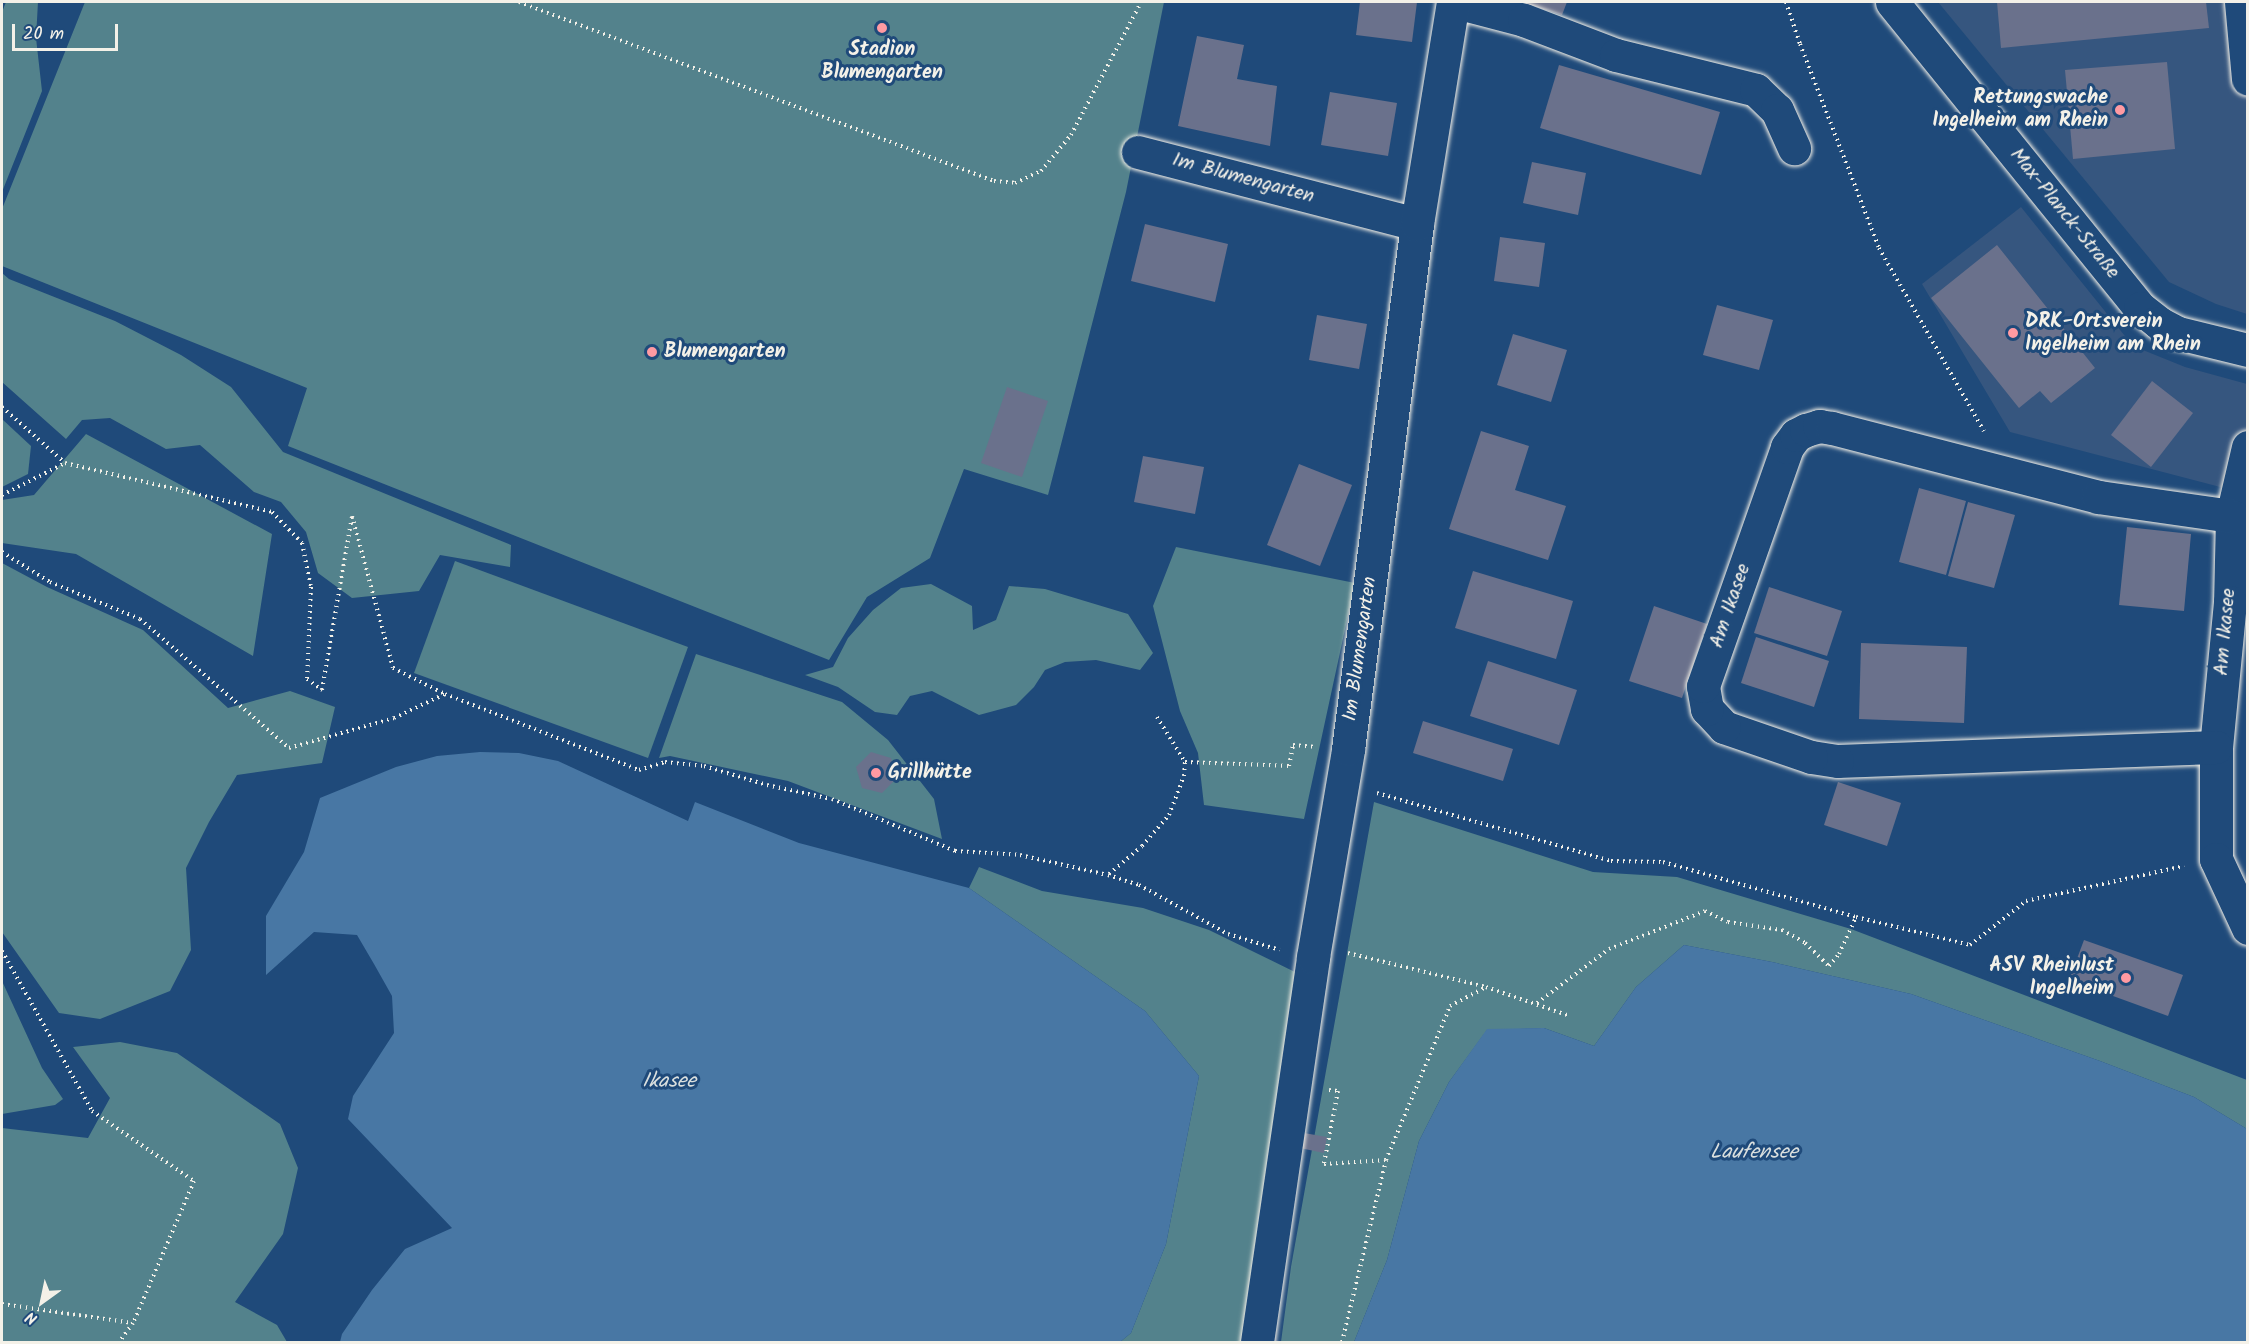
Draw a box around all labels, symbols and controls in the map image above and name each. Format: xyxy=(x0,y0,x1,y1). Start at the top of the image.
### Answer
scale bar xyxy=(15,12,122,50)
text: 20 m xyxy=(23,20,64,49)
marker: Stadion Blumengarten xyxy=(875,21,889,35)
place label: Stadion Blumengarten xyxy=(821,38,943,85)
place label: Rettungswache Ingelheim am Rhein xyxy=(1932,86,2108,133)
marker: Rettungswache Ingelheim am Rhein xyxy=(2113,103,2127,117)
street label: Max-Planck-Straße xyxy=(2004,144,2124,284)
street label: Im Blumengarten xyxy=(1169,149,1317,209)
place label: DRK-Ortsverein Ingelheim am Rhein xyxy=(2025,310,2201,357)
marker: DRK-Ortsverein Ingelheim am Rhein xyxy=(2006,326,2020,340)
place label: Blumengarten xyxy=(664,340,786,364)
marker: Blumengarten xyxy=(645,345,659,359)
street label: Am Ikasee xyxy=(1705,561,1757,651)
street label: Im Blumengarten xyxy=(1339,575,1383,723)
street label: Am Ikasee xyxy=(2210,587,2242,677)
place label: Grillhütte xyxy=(888,761,972,785)
marker: Grillhütte xyxy=(869,766,883,780)
place label: ASV Rheinlust Ingelheim xyxy=(1989,954,2114,1001)
marker: ASV Rheinlust Ingelheim xyxy=(2119,971,2133,985)
water label: Ikasee xyxy=(642,1069,696,1095)
water label: Laufensee xyxy=(1710,1140,1798,1166)
north arrow xyxy=(12,1272,72,1332)
text: N xyxy=(21,1304,43,1331)

